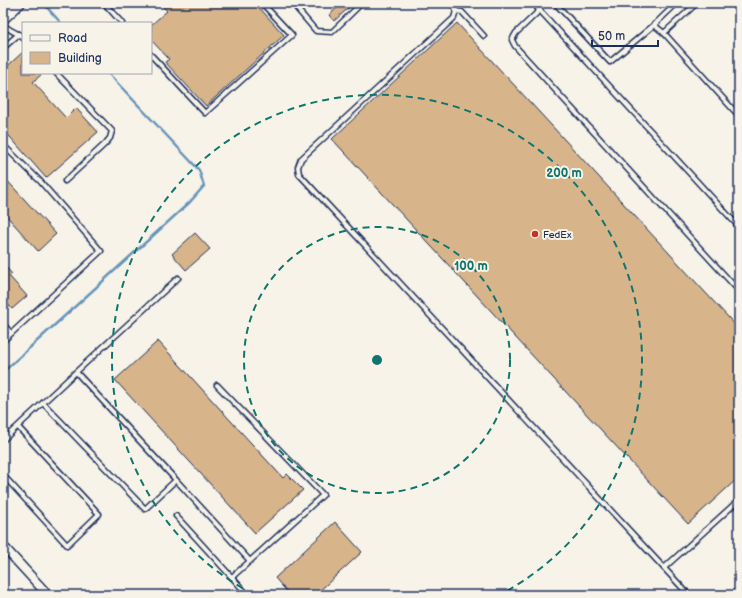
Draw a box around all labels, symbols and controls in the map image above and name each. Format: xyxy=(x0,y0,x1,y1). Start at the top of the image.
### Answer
legend xyxy=(22,22,152,74)
scale bar xyxy=(592,22,658,48)
text: 50 m xyxy=(598,29,625,44)
text: Road xyxy=(58,31,87,46)
text: Building xyxy=(58,51,102,66)
text: 200 m xyxy=(546,166,582,181)
marker: FedEx xyxy=(530,229,540,239)
place label: FedEx xyxy=(543,229,572,241)
text: 100 m xyxy=(454,259,488,274)
centre of rings xyxy=(370,353,384,367)

